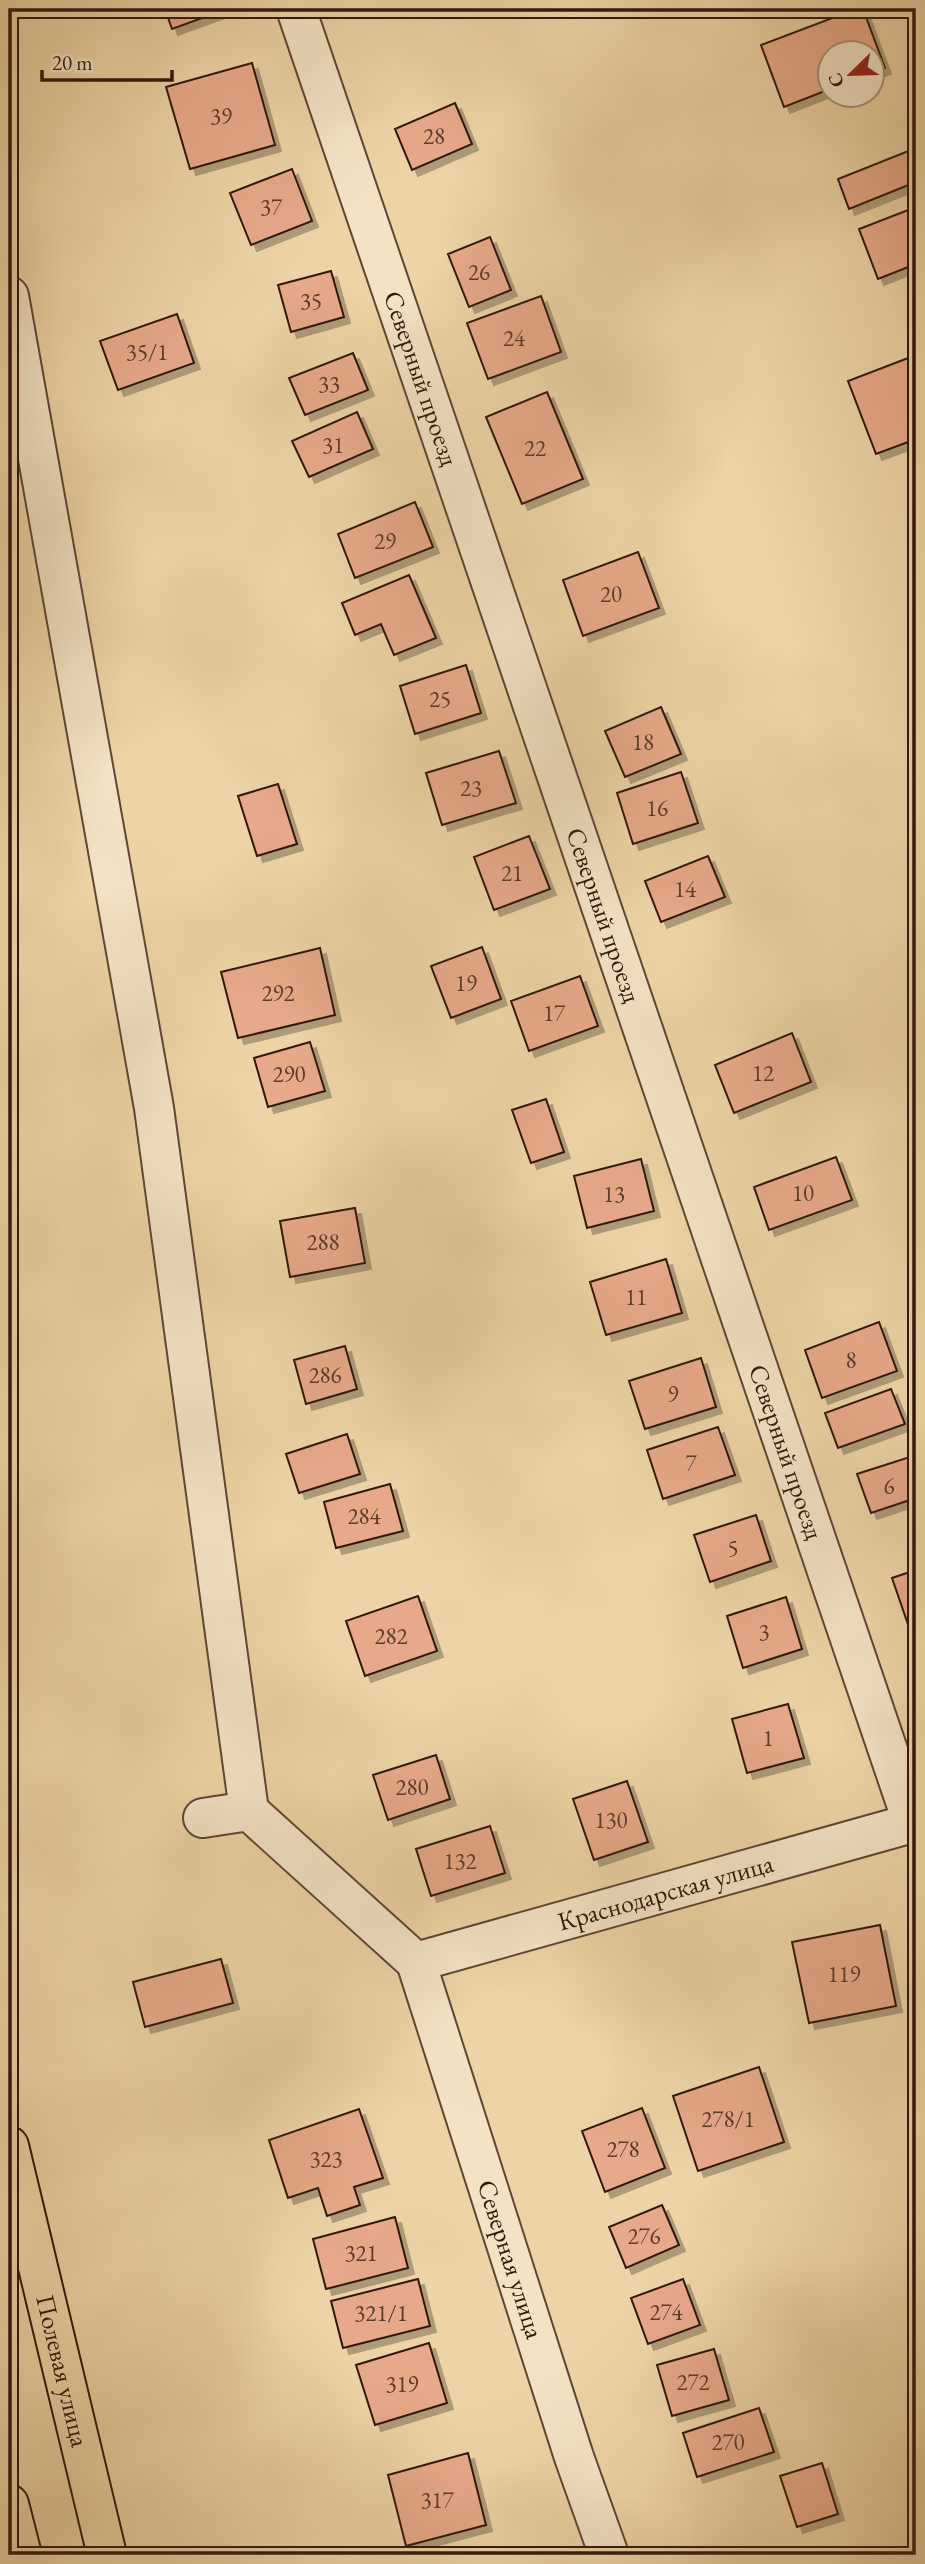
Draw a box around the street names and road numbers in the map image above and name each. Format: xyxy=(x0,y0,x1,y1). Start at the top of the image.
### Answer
street label: Северный проезд xyxy=(376,286,467,470)
street label: Северный проезд xyxy=(559,823,650,1007)
street label: Северный проезд xyxy=(741,1360,832,1544)
street label: Краснодарская улица xyxy=(554,1846,778,1939)
street label: Северная улица xyxy=(470,2176,552,2343)
street label: Полевая улица xyxy=(28,2291,98,2451)

